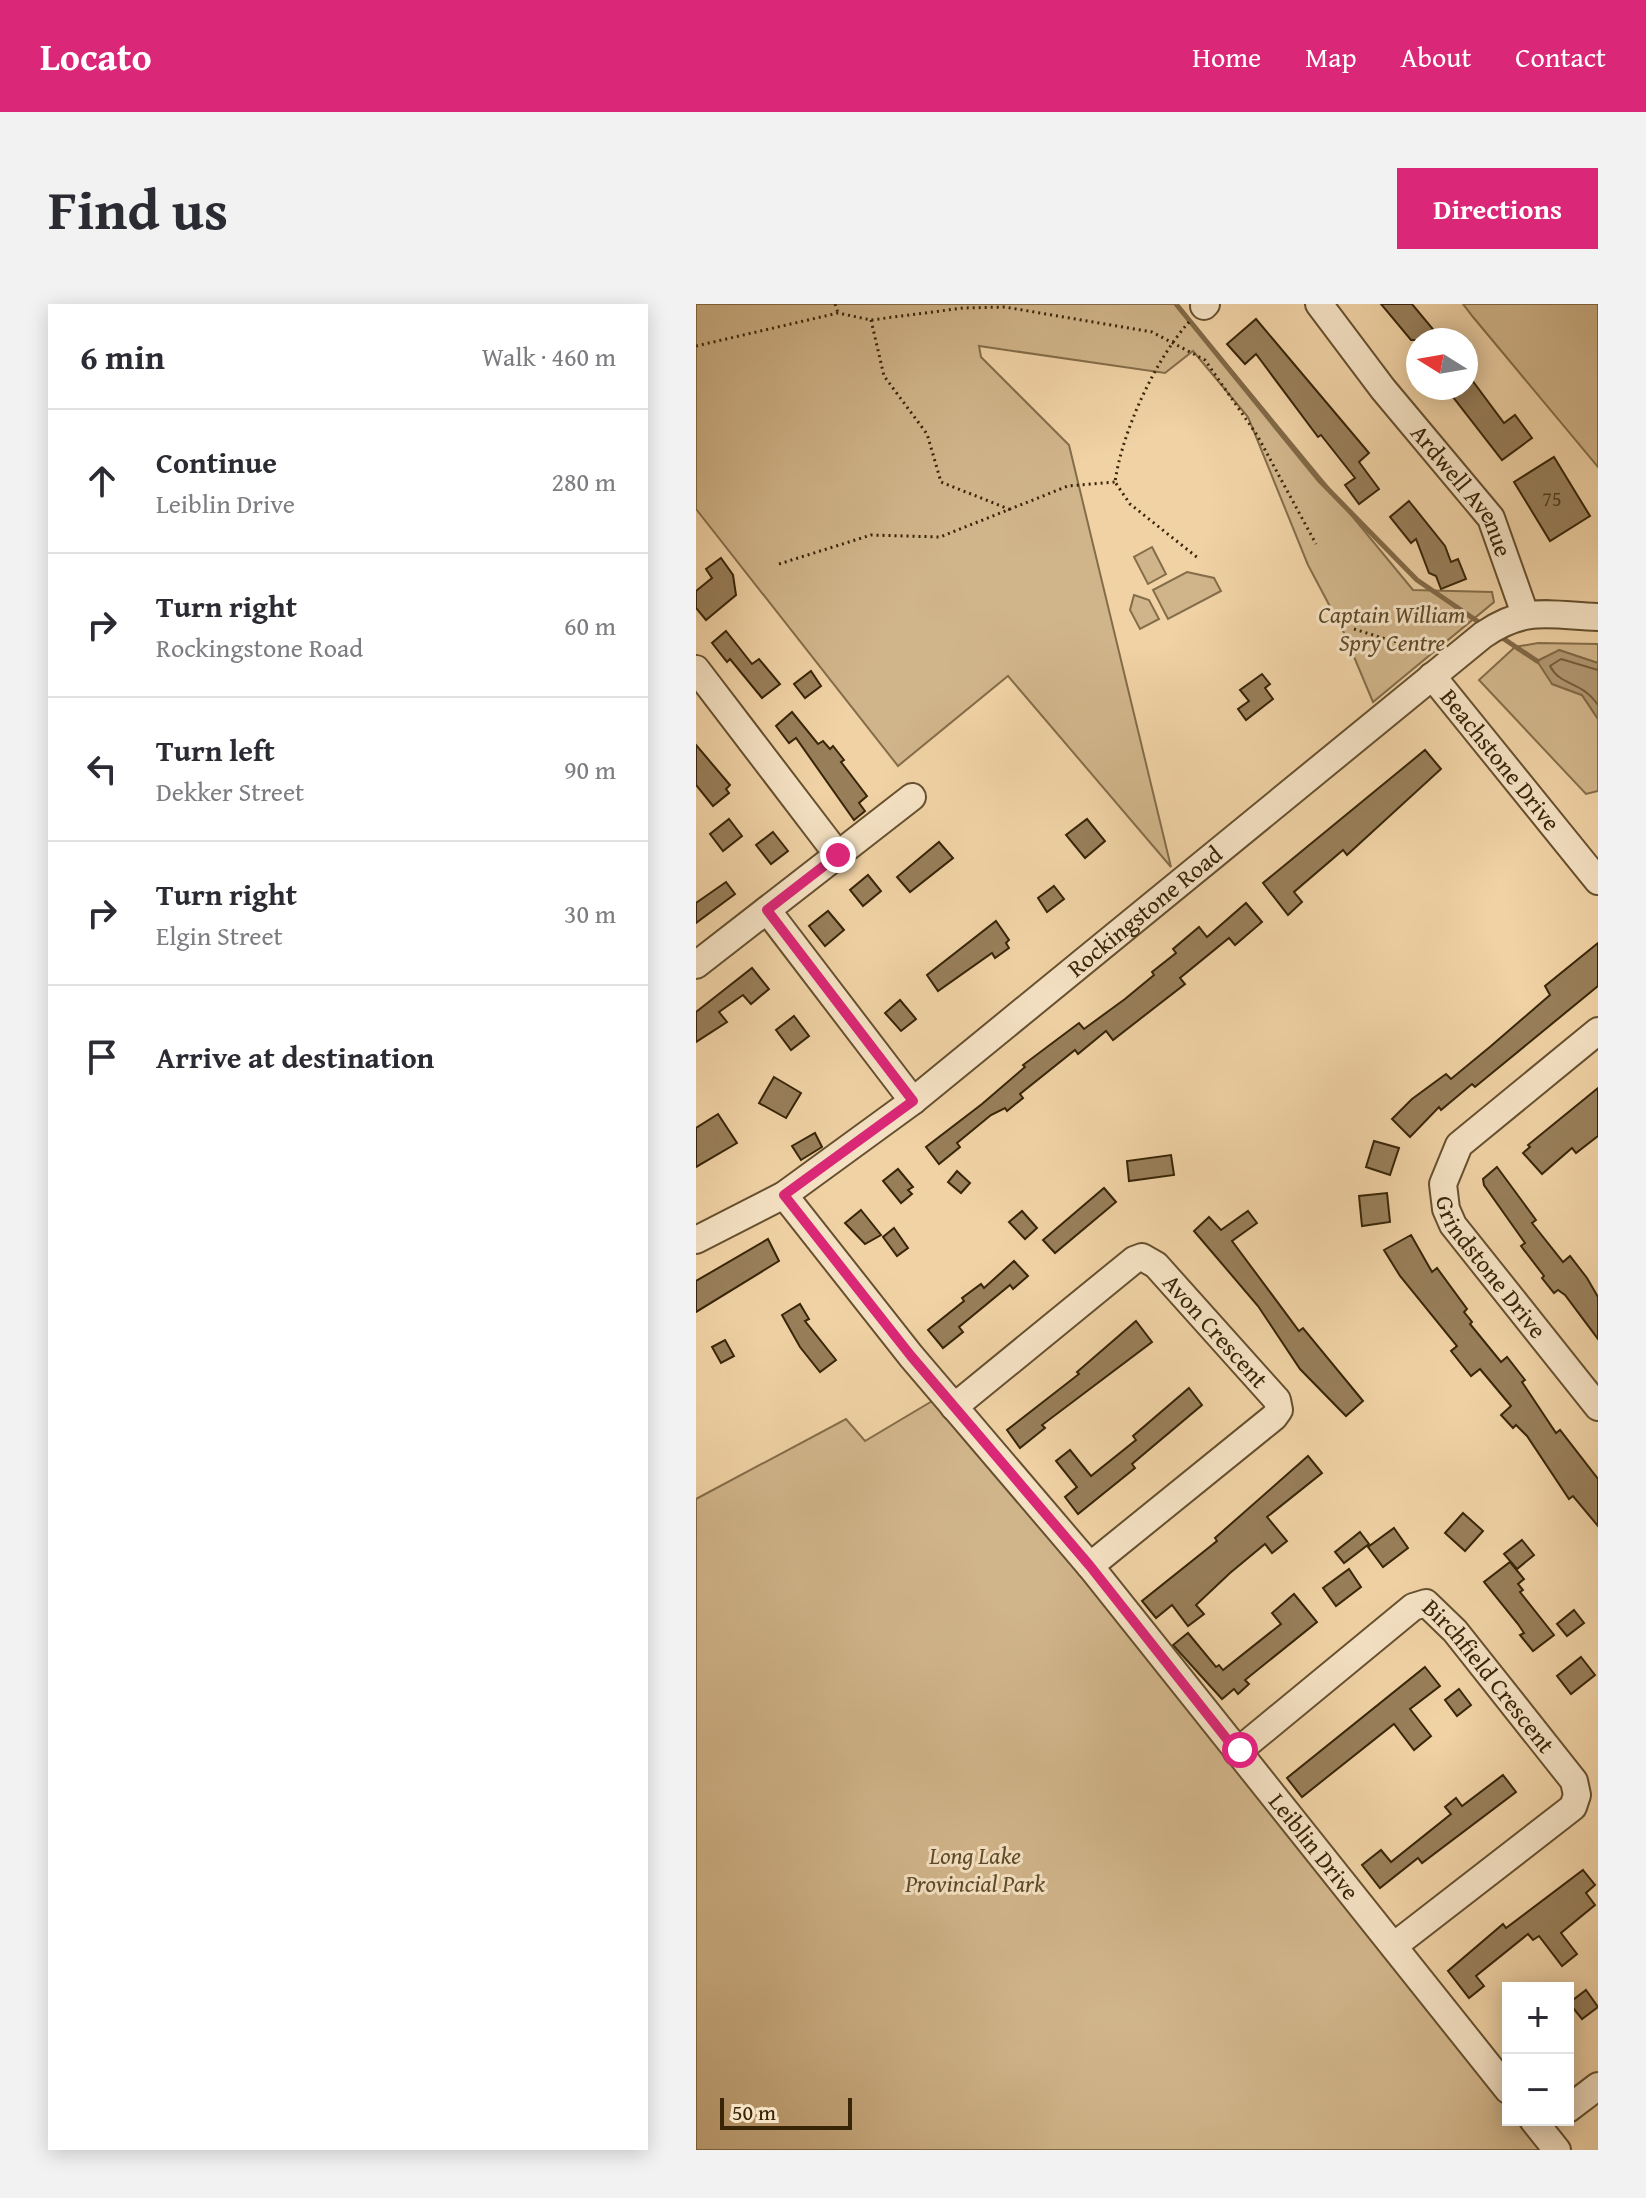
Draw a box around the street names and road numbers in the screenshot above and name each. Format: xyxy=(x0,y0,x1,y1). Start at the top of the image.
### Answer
street label: Ardwell Avenue xyxy=(1403,416,1521,561)
street label: Beachstone Drive xyxy=(1432,681,1569,838)
street label: Rockingstone Road xyxy=(1059,837,1230,985)
street label: Grindstone Drive xyxy=(1428,1194,1555,1346)
street label: Avon Crescent xyxy=(1155,1266,1277,1396)
street label: Birchfield Crescent xyxy=(1415,1590,1564,1761)
street label: Leiblin Drive xyxy=(1261,1785,1368,1907)

